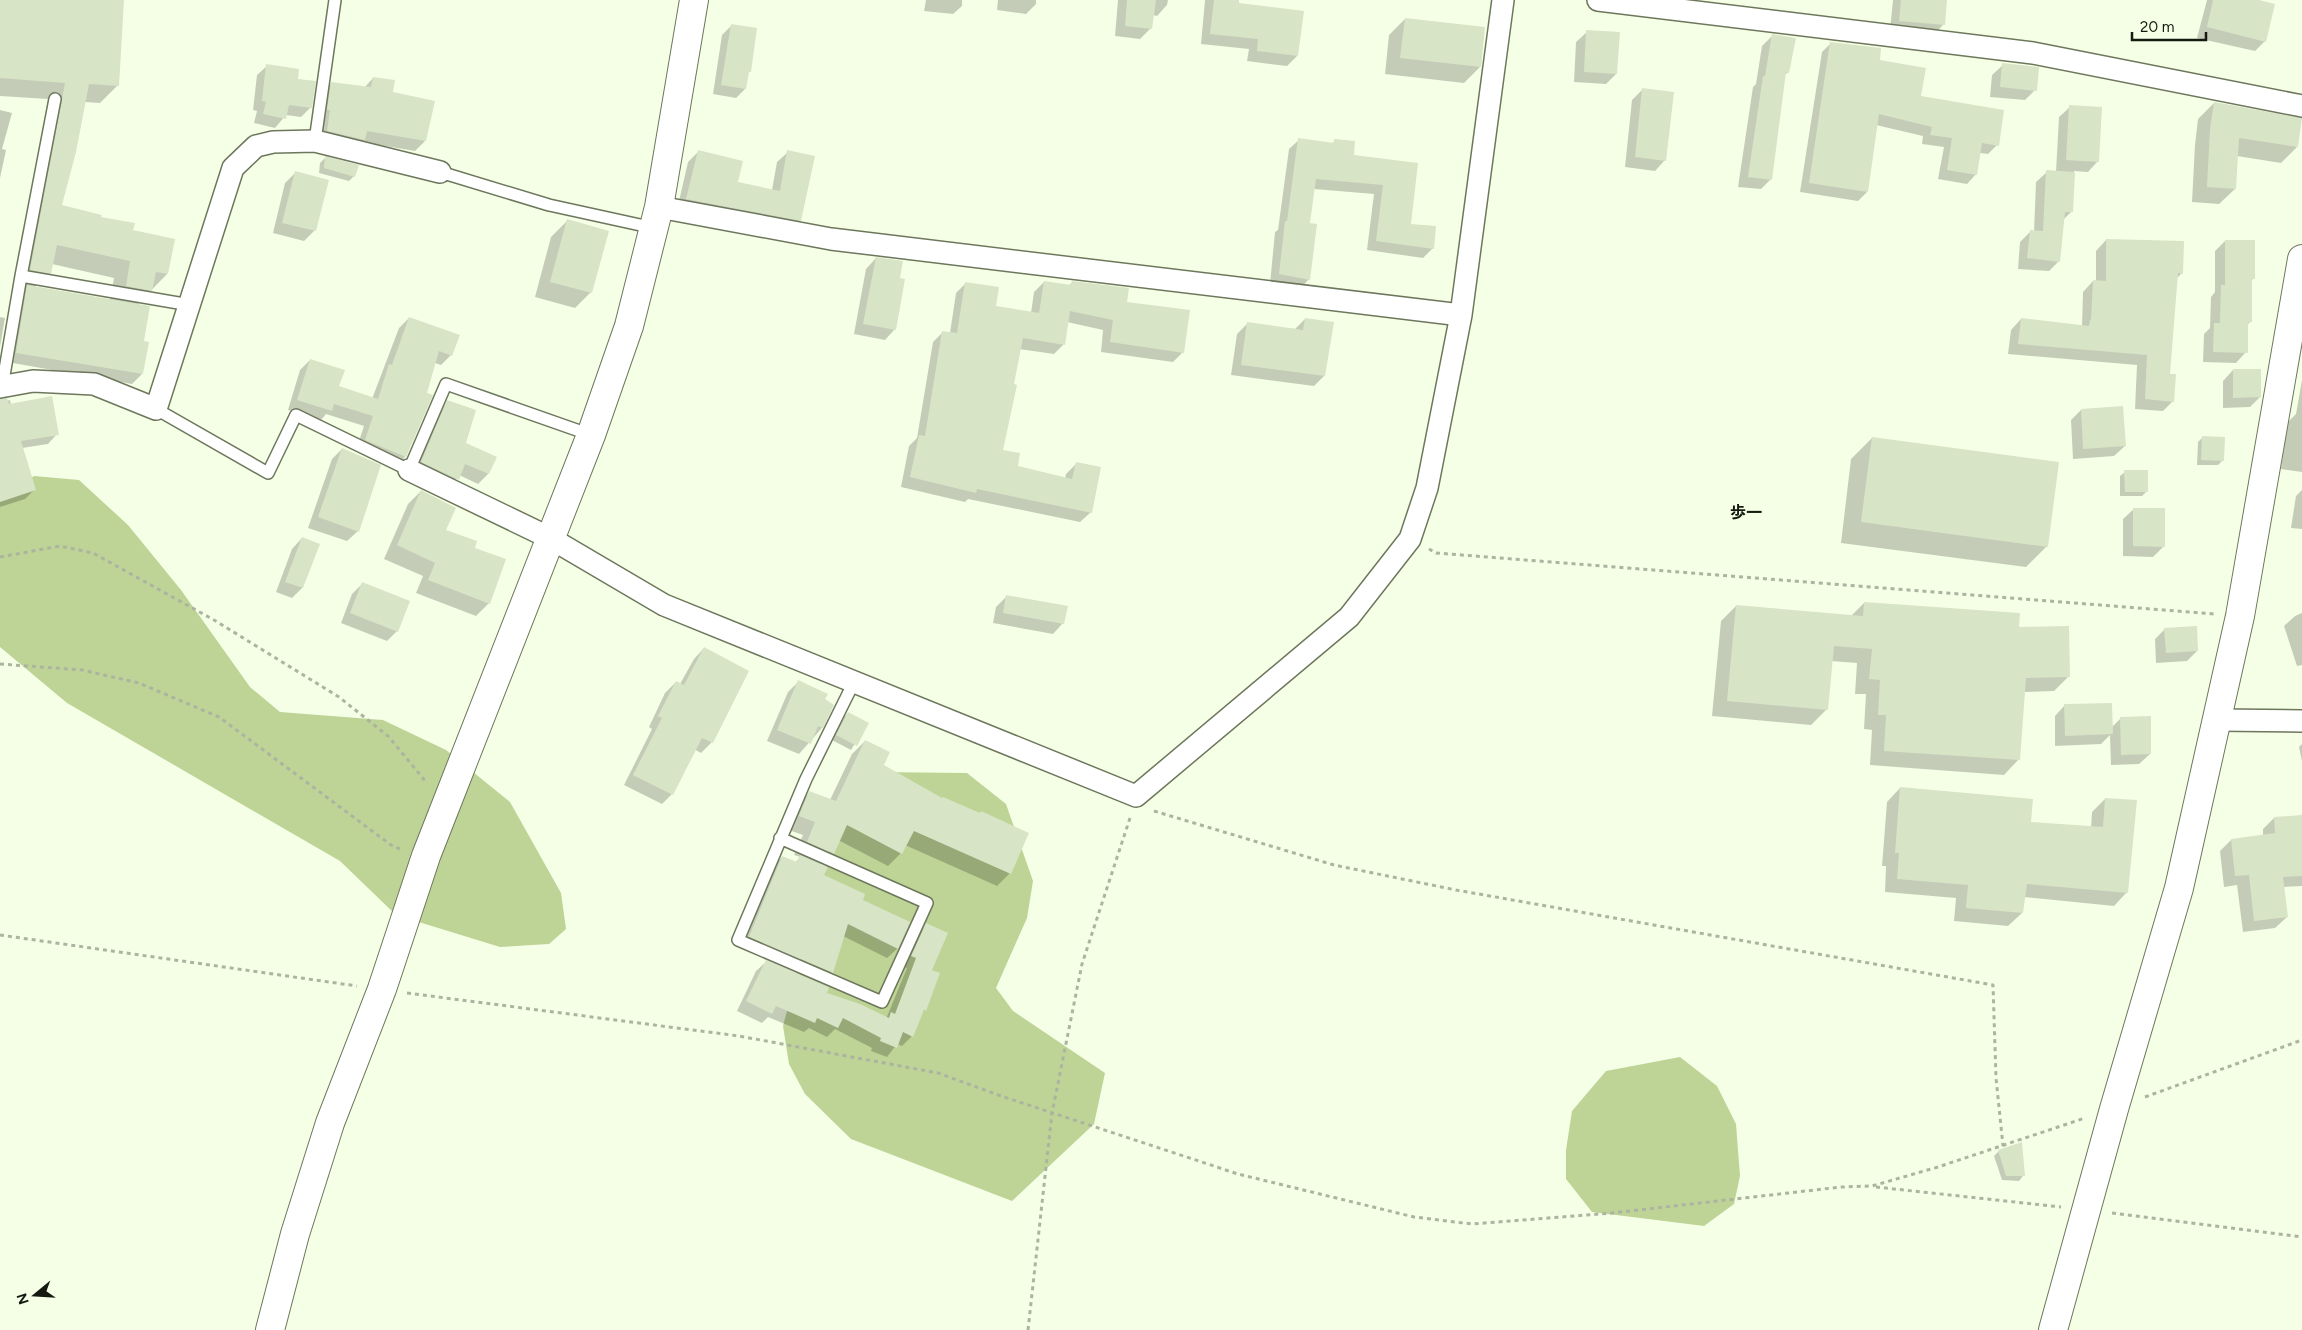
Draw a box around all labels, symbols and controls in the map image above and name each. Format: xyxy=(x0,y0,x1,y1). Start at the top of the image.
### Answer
scale bar xyxy=(2132,10,2206,42)
text: 20 m xyxy=(2140,18,2174,36)
district label: 歩一 xyxy=(1730,503,1762,522)
north arrow xyxy=(10,1270,60,1320)
text: N xyxy=(13,1291,33,1307)

